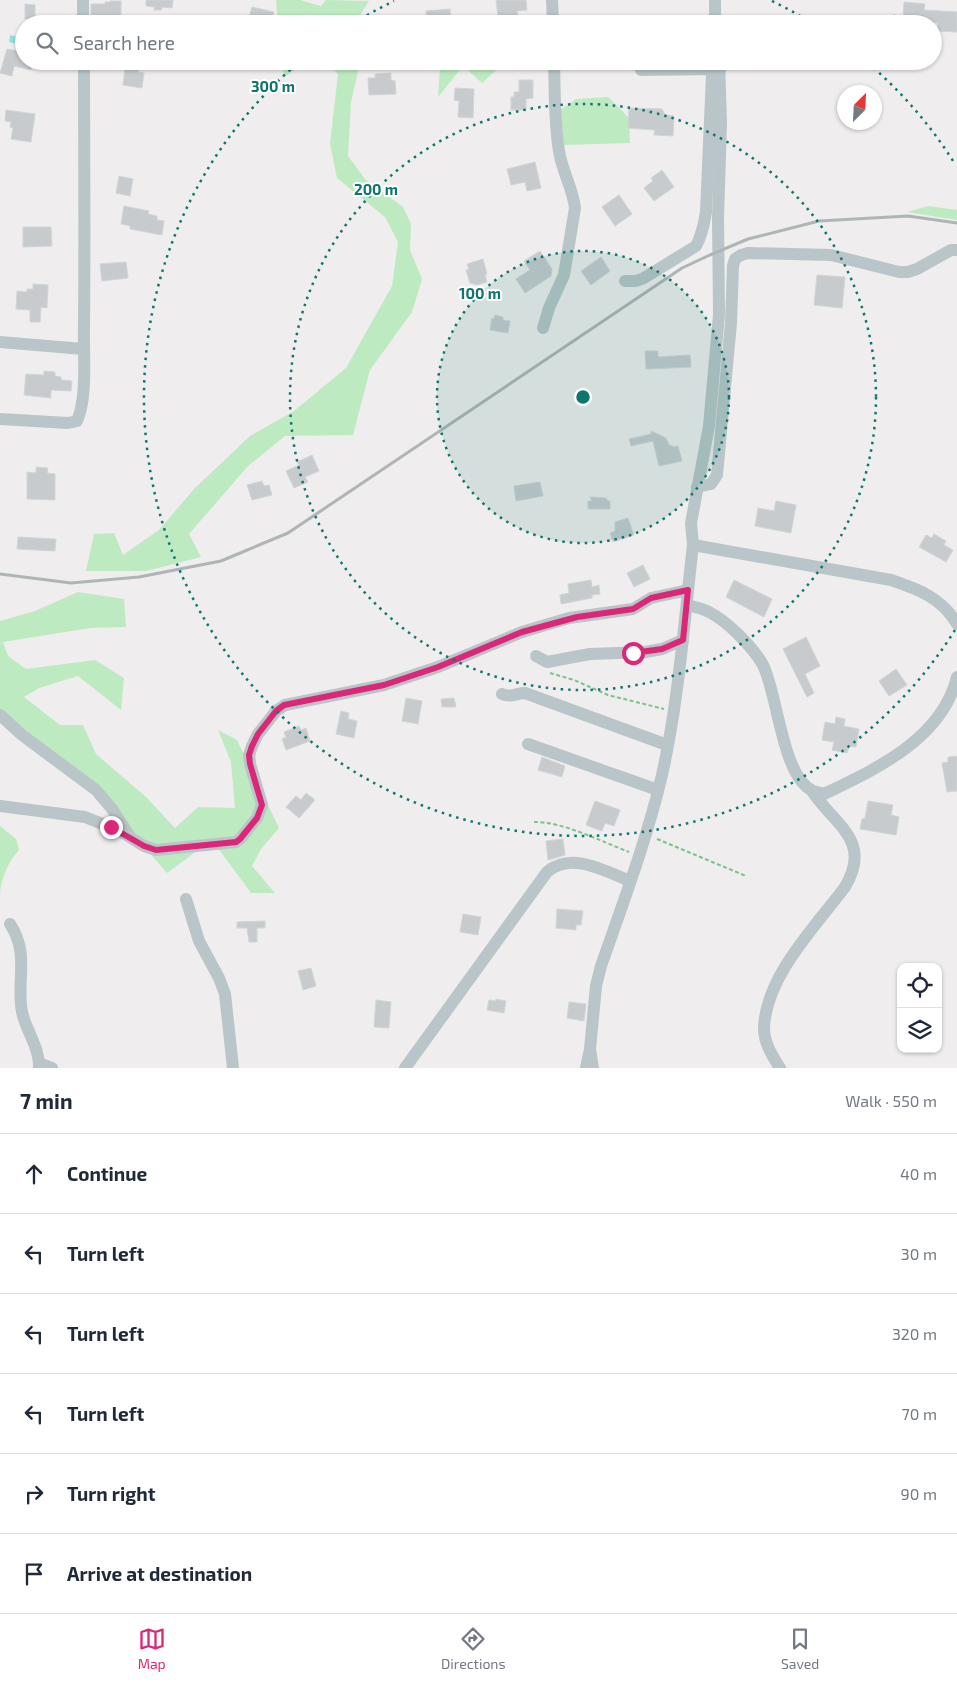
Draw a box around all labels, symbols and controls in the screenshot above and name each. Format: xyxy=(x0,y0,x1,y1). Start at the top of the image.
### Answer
search box xyxy=(15,15,942,70)
icon: search xyxy=(33,29,61,57)
text: Search here xyxy=(73,31,175,54)
text: 300 m xyxy=(251,77,295,95)
north arrow xyxy=(837,85,882,130)
text: 200 m xyxy=(354,180,398,198)
text: 100 m xyxy=(459,284,501,302)
centre of rings xyxy=(574,388,592,406)
route start xyxy=(622,642,645,665)
route end xyxy=(100,816,123,839)
map controls xyxy=(897,963,942,1053)
button: locate xyxy=(897,963,942,1008)
button: layers xyxy=(897,1008,942,1053)
text: 7 min xyxy=(20,1088,73,1113)
text: Walk · 550 m xyxy=(845,1091,937,1110)
icon: ahead xyxy=(20,1160,48,1188)
text: Continue xyxy=(67,1162,147,1185)
text: 40 m xyxy=(900,1164,937,1183)
icon: left xyxy=(20,1240,48,1268)
text: Turn left xyxy=(67,1242,144,1265)
text: 30 m xyxy=(901,1244,937,1263)
icon: left xyxy=(20,1320,48,1348)
text: Turn left xyxy=(67,1322,144,1345)
text: 320 m xyxy=(892,1324,937,1343)
icon: left xyxy=(20,1400,48,1428)
text: Turn left xyxy=(67,1402,144,1425)
text: 70 m xyxy=(902,1404,937,1423)
icon: right xyxy=(20,1480,48,1508)
text: Turn right xyxy=(67,1482,155,1505)
text: 90 m xyxy=(901,1484,937,1503)
icon: arrive xyxy=(20,1560,48,1588)
text: Arrive at destination xyxy=(67,1562,252,1585)
tab: Map xyxy=(138,1625,166,1672)
tab: Directions xyxy=(441,1625,506,1672)
tab: Saved xyxy=(781,1625,819,1672)

